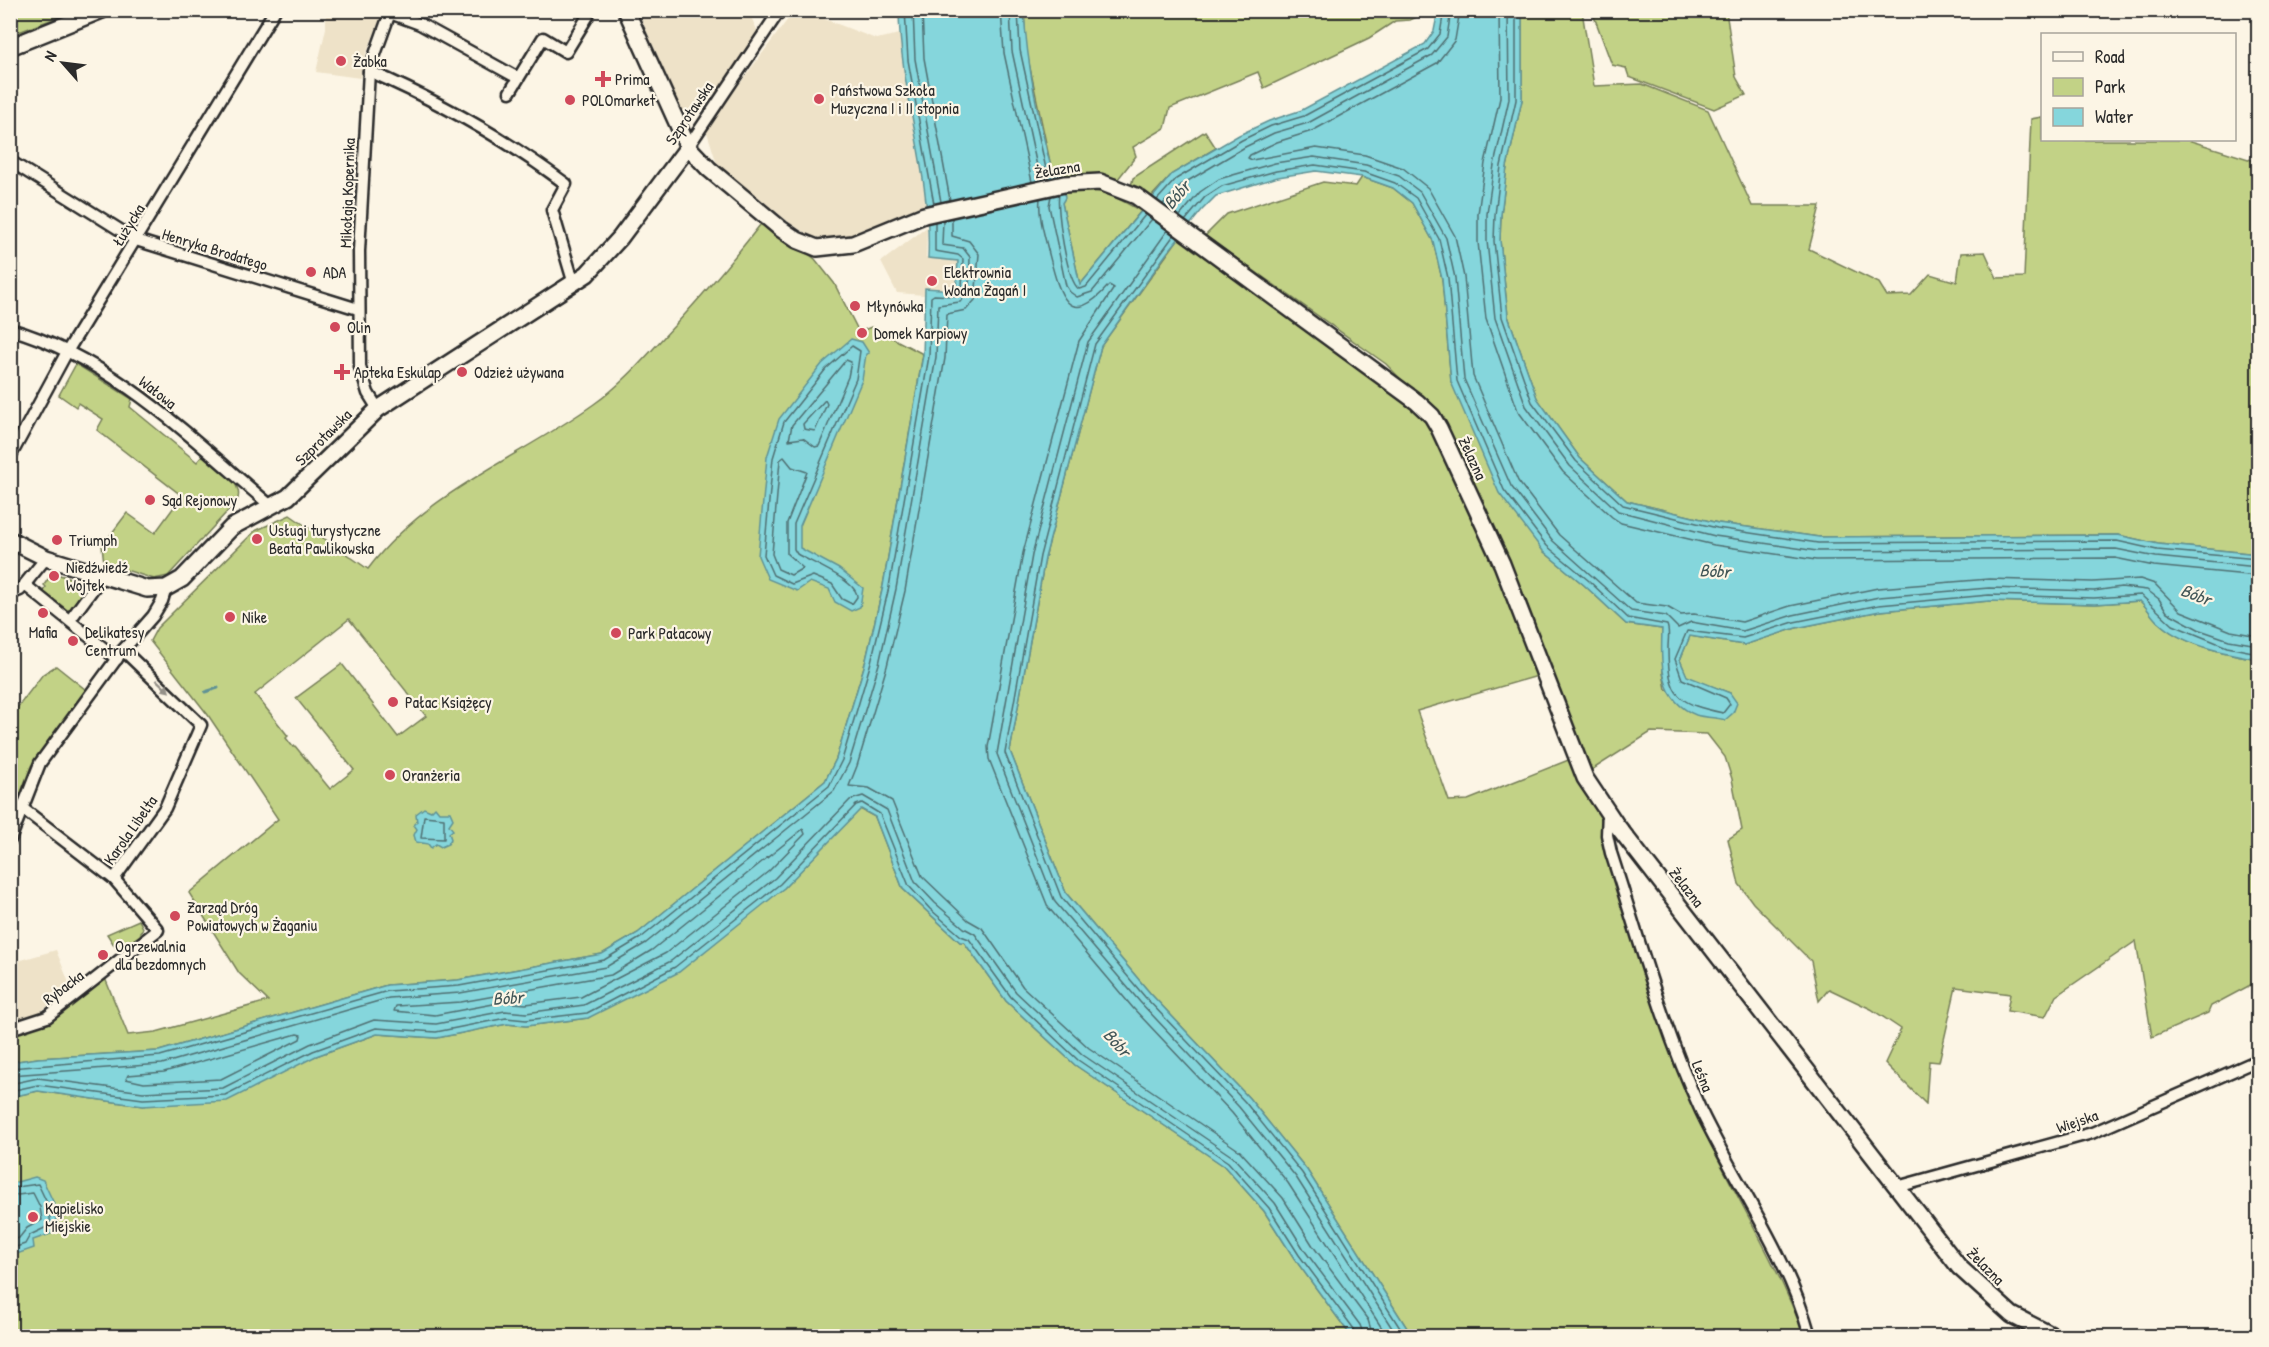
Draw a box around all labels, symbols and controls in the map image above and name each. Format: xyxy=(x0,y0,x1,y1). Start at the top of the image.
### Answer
north arrow xyxy=(33,33,93,93)
legend xyxy=(2041,33,2236,141)
text: Road xyxy=(2095,44,2125,69)
text: N xyxy=(38,47,62,65)
place label: Żabka xyxy=(353,50,387,72)
marker: Żabka xyxy=(334,54,348,68)
place label: Prima xyxy=(615,68,650,90)
marker: Prima xyxy=(596,72,610,86)
text: Park xyxy=(2095,74,2126,99)
street label: Szprotawska xyxy=(660,77,718,149)
place label: Państwowa Szkoła Muzyczna I i II stopnia xyxy=(831,79,959,119)
place label: POLOmarket xyxy=(582,89,656,111)
marker: Państwowa Szkoła Muzyczna I i II stopnia xyxy=(812,92,826,106)
marker: POLOmarket xyxy=(563,93,577,107)
text: Water xyxy=(2095,104,2133,129)
street label: Mikołaja Kopernika xyxy=(334,138,360,248)
street label: Żelazna xyxy=(1033,155,1081,183)
water label: Bóbr xyxy=(1157,173,1197,214)
street label: Łużycka xyxy=(106,200,150,250)
street label: Henryka Brodatego xyxy=(160,223,271,276)
place label: ADA xyxy=(323,261,346,283)
place label: Elektrownia Wodna Żagań I xyxy=(944,261,1026,301)
marker: ADA xyxy=(304,265,318,279)
marker: Elektrownia Wodna Żagań I xyxy=(925,274,939,288)
place label: Młynówka xyxy=(867,295,923,317)
marker: Młynówka xyxy=(848,299,862,313)
place label: Olin xyxy=(347,316,371,338)
marker: Olin xyxy=(328,320,342,334)
place label: Domek Karpiowy xyxy=(874,322,968,344)
marker: Domek Karpiowy xyxy=(855,326,869,340)
place label: Apteka Eskulap xyxy=(354,361,441,383)
place label: Odzież używana xyxy=(474,361,564,383)
marker: Apteka Eskulap xyxy=(335,365,349,379)
marker: Odzież używana xyxy=(455,365,469,379)
street label: Wałowa xyxy=(135,370,181,414)
street label: Szprotawska xyxy=(290,404,356,470)
street label: Żelazna xyxy=(1453,433,1493,483)
place label: Sąd Rejonowy xyxy=(162,489,237,511)
marker: Sąd Rejonowy xyxy=(143,493,157,507)
place label: Usługi turystyczne Beata Pawlikowska xyxy=(269,519,381,559)
place label: Triumph xyxy=(69,529,117,551)
marker: Usługi turystyczne Beata Pawlikowska xyxy=(250,532,264,546)
marker: Triumph xyxy=(50,533,64,547)
place label: Niedźwiedź Wojtek xyxy=(66,556,128,596)
water label: Bóbr xyxy=(1699,557,1733,584)
marker: Niedźwiedź Wojtek xyxy=(47,569,61,583)
water label: Bóbr xyxy=(2177,577,2217,612)
marker: Mafia xyxy=(36,606,50,620)
place label: Nike xyxy=(242,606,268,628)
marker: Nike xyxy=(223,610,237,624)
place label: Mafia xyxy=(29,621,57,643)
place label: Delikatesy Centrum xyxy=(85,621,145,661)
place label: Park Pałacowy xyxy=(628,622,712,644)
marker: Park Pałacowy xyxy=(609,626,623,640)
marker: Delikatesy Centrum xyxy=(66,634,80,648)
one-way arrow xyxy=(156,679,170,693)
place label: Pałac Książęcy xyxy=(405,691,492,713)
marker: Pałac Książęcy xyxy=(386,695,400,709)
place label: Oranżeria xyxy=(402,764,460,786)
marker: Oranżeria xyxy=(383,768,397,782)
street label: Karola Libelta xyxy=(98,791,162,869)
street label: Żelazna xyxy=(1664,862,1710,912)
place label: Zarząd Dróg Powiatowych w Żaganiu xyxy=(187,896,318,936)
marker: Zarząd Dróg Powiatowych w Żaganiu xyxy=(168,909,182,923)
place label: Ogrzewalnia dla bezdomnych xyxy=(115,935,206,975)
marker: Ogrzewalnia dla bezdomnych xyxy=(96,948,110,962)
street label: Rybacka xyxy=(38,964,88,1010)
water label: Bóbr xyxy=(492,984,526,1011)
water label: Bóbr xyxy=(1098,1023,1138,1064)
street label: Leśna xyxy=(1687,1057,1719,1095)
street label: Wiejska xyxy=(2053,1104,2101,1138)
place label: Kąpielisko Miejskie xyxy=(45,1197,104,1237)
marker: Kąpielisko Miejskie xyxy=(26,1210,40,1224)
street label: Żelazna xyxy=(1962,1242,2010,1290)

